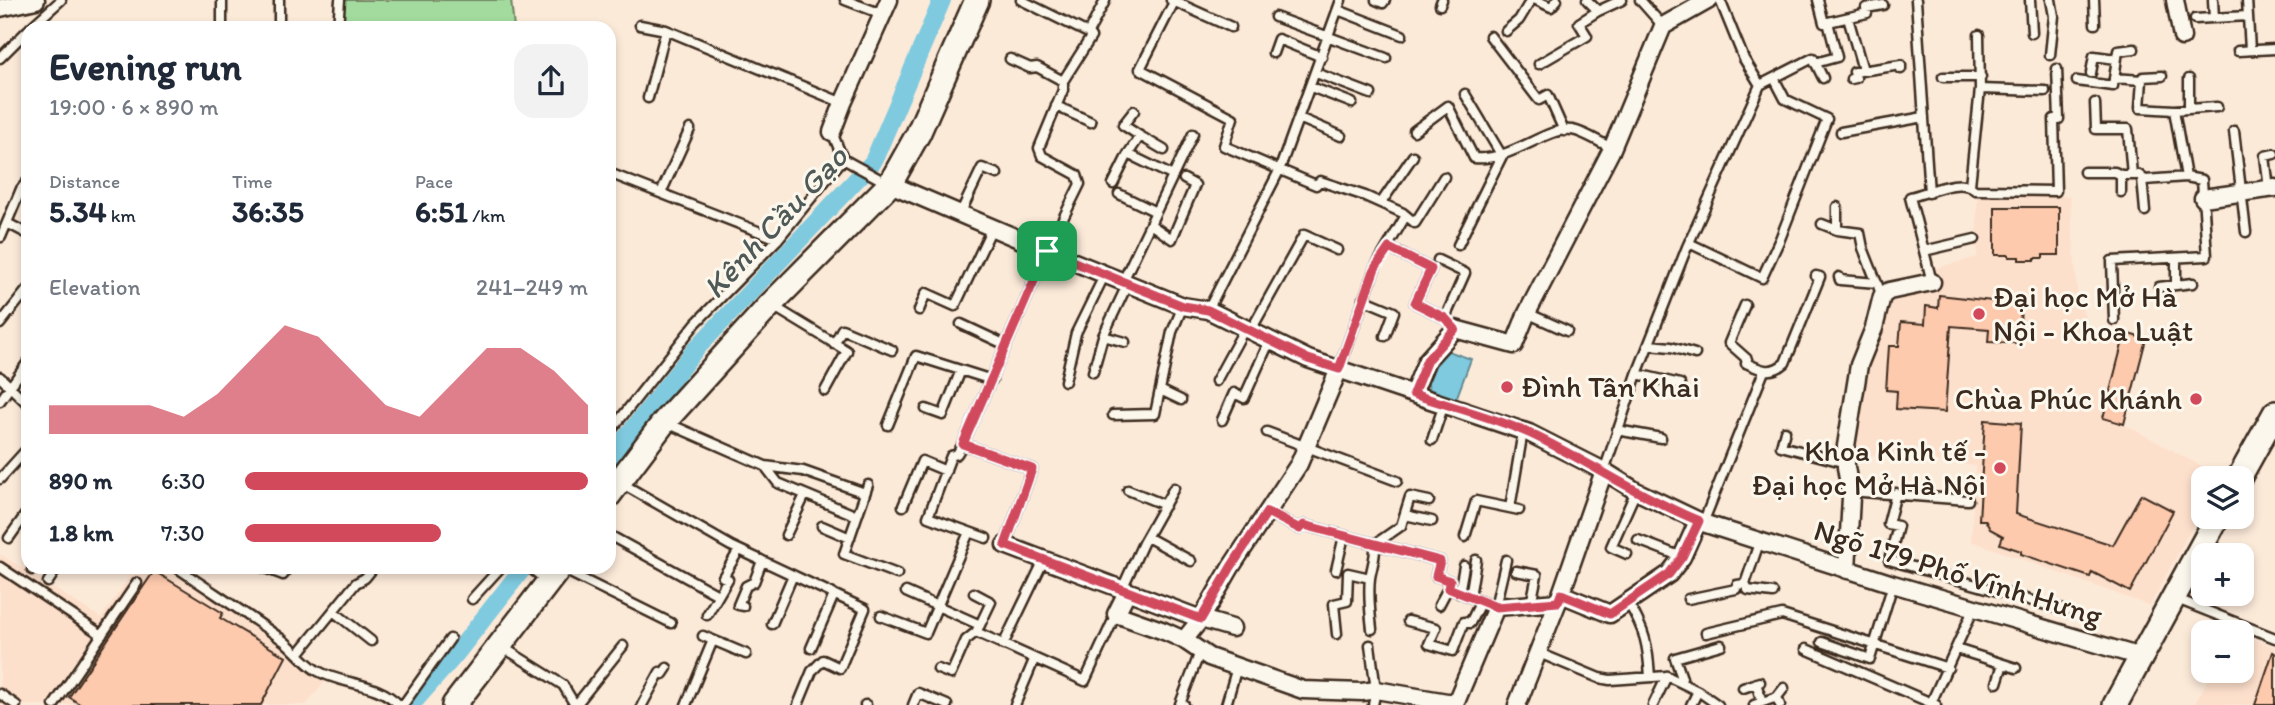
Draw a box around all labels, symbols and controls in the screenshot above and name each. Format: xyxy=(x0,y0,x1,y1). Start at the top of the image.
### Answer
text: Evening run xyxy=(49,44,242,90)
button: share xyxy=(514,44,588,118)
text: 19:00 · 6 × 890 m xyxy=(49,93,219,121)
water label: Kênh Cầu Gạo xyxy=(695,137,856,306)
text: Distance xyxy=(49,170,120,193)
text: Time xyxy=(232,170,273,193)
text: Pace xyxy=(415,170,453,193)
text: 5.34 xyxy=(49,193,107,230)
text: 36:35 xyxy=(232,193,304,230)
text: 6:51 xyxy=(415,193,468,230)
text: km xyxy=(107,204,136,227)
text: /km xyxy=(468,204,505,227)
pin xyxy=(1017,221,1077,281)
icon: arrive xyxy=(1028,232,1066,270)
text: Elevation xyxy=(49,273,140,301)
text: 241–249 m xyxy=(476,273,588,301)
place label: Đại học Mở Hà Nội - Khoa Luật xyxy=(1993,278,2193,349)
marker: Đại học Mở Hà Nội - Khoa Luật xyxy=(1971,306,1987,322)
place label: Đình Tân Khai xyxy=(1521,368,1700,405)
marker: Đình Tân Khai xyxy=(1499,379,1515,395)
place label: Chùa Phúc Khánh xyxy=(1955,380,2182,417)
marker: Chùa Phúc Khánh xyxy=(2188,391,2204,407)
place label: Khoa Kinh tế - Đại học Mở Hà Nội xyxy=(1751,432,1986,503)
marker: Khoa Kinh tế - Đại học Mở Hà Nội xyxy=(1992,460,2008,476)
map controls xyxy=(2191,466,2254,683)
button: layers xyxy=(2191,466,2254,529)
text: 890 m xyxy=(49,467,112,495)
text: 6:30 xyxy=(161,467,206,495)
street label: Ngõ 179 Phố Vĩnh Hưng xyxy=(1810,511,2107,634)
text: 1.8 km xyxy=(49,519,114,547)
text: 7:30 xyxy=(161,519,205,547)
button: + xyxy=(2191,543,2254,606)
button: − xyxy=(2191,620,2254,683)

